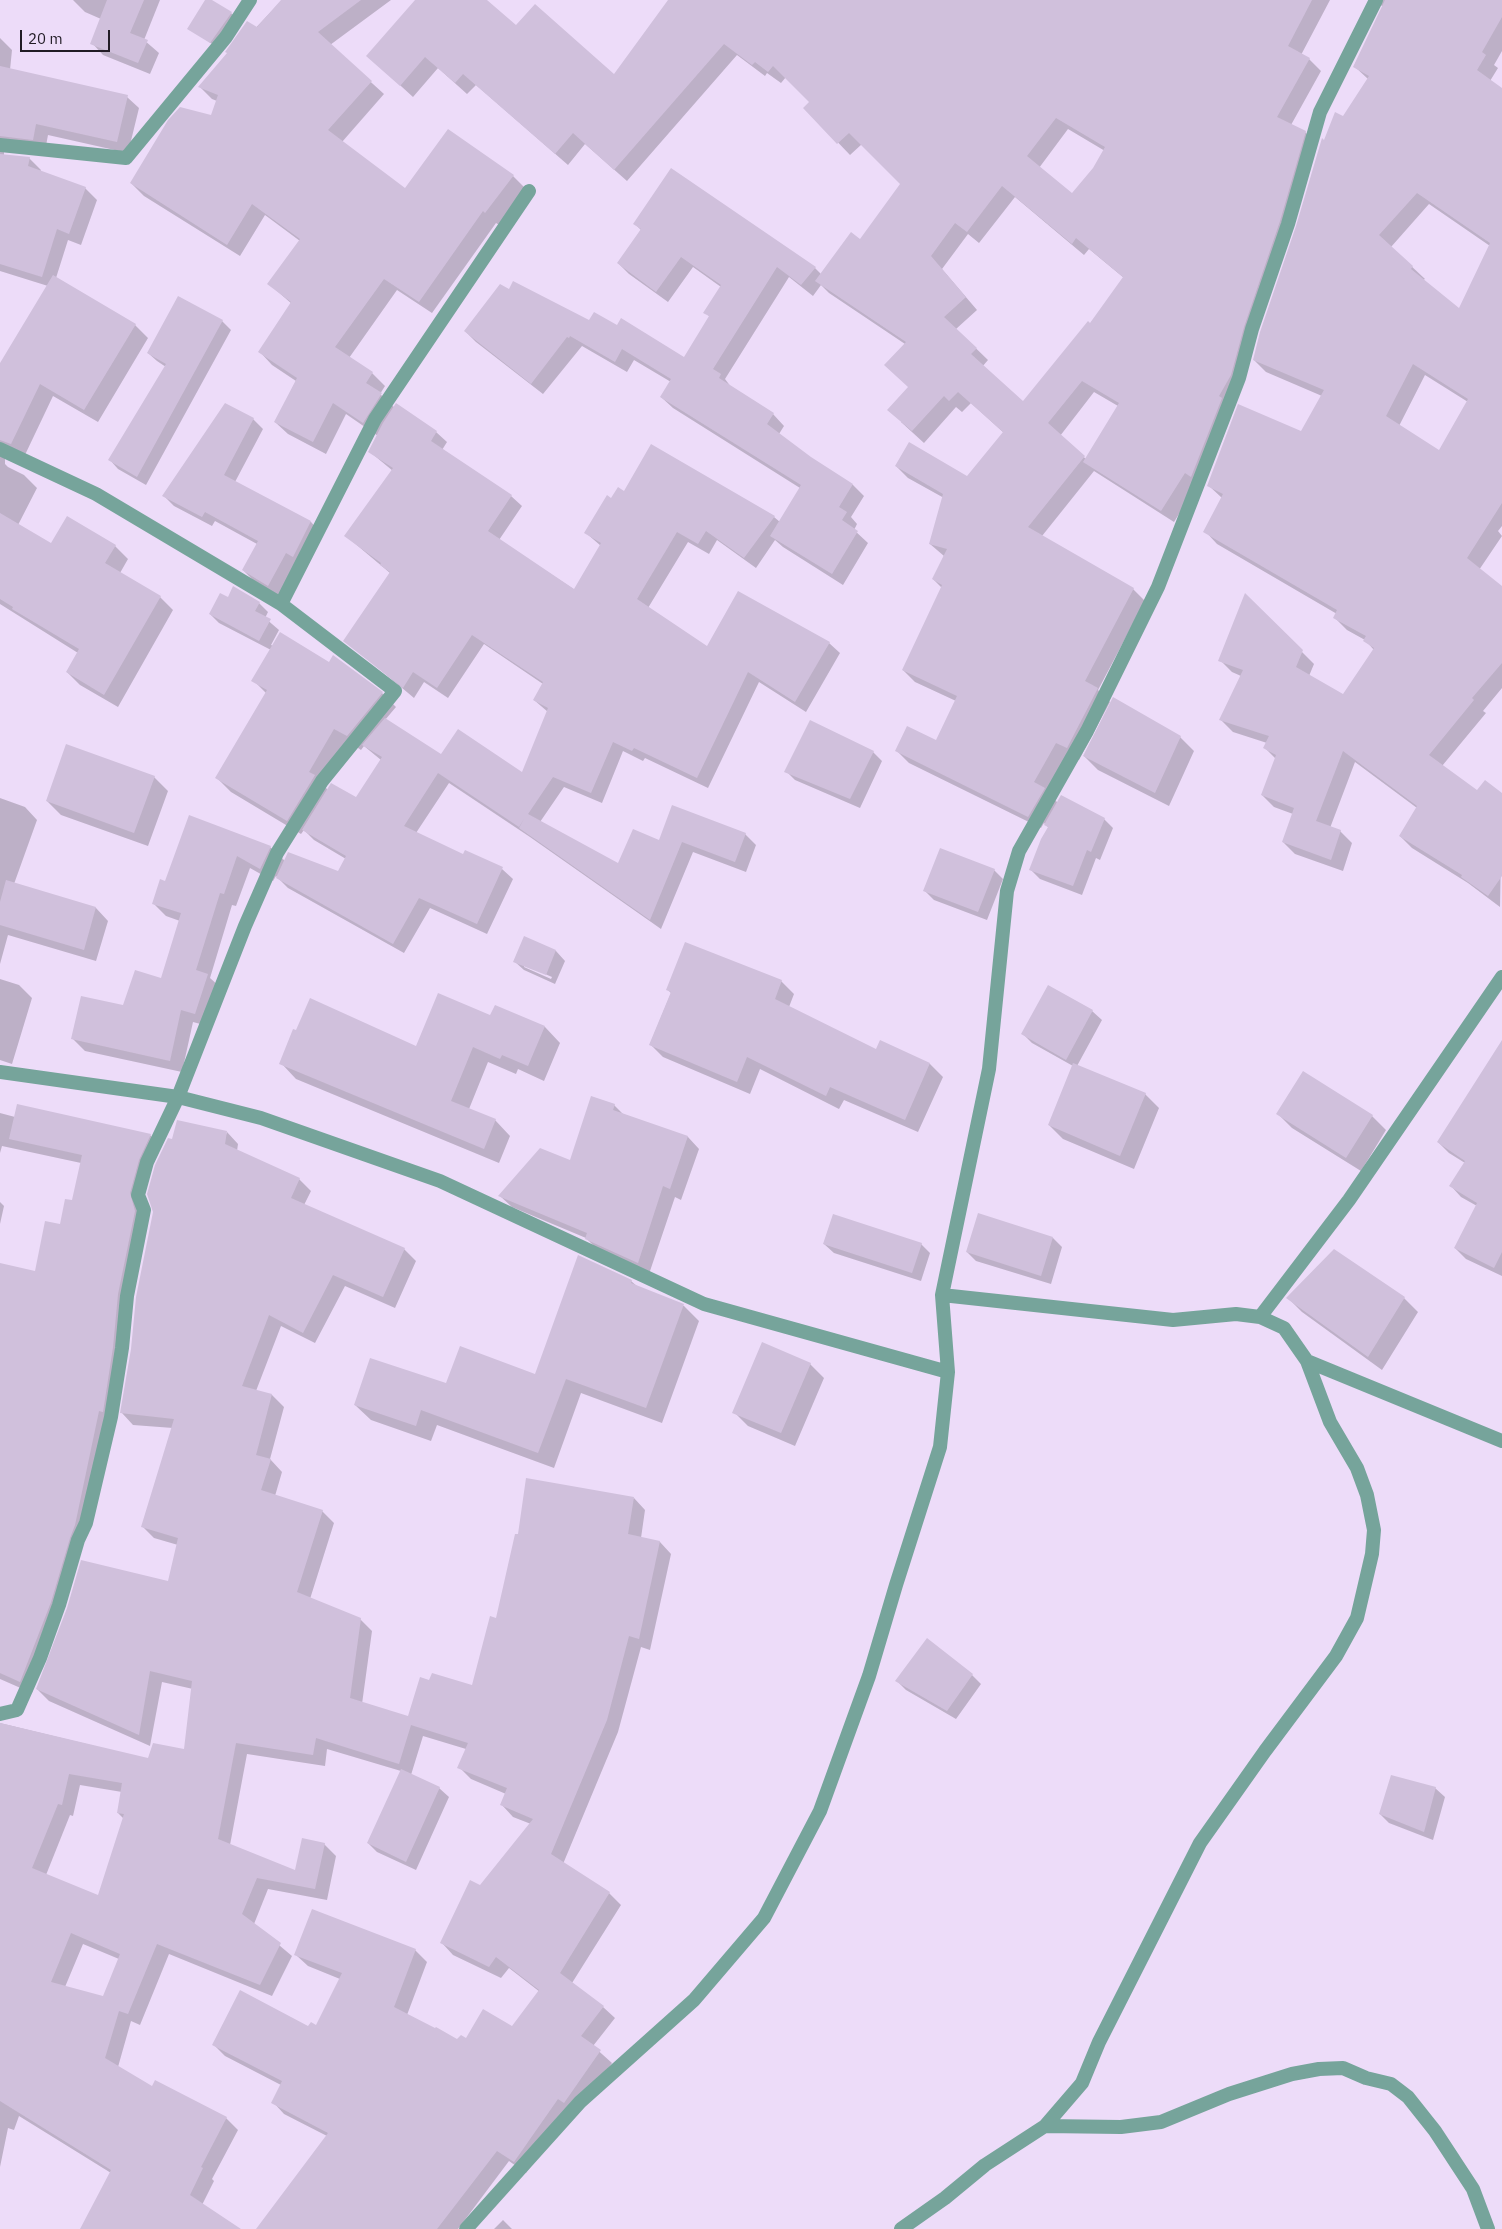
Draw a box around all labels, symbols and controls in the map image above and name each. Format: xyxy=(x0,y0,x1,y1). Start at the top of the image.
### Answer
scale bar xyxy=(22,20,112,52)
text: 20 m xyxy=(28,29,63,48)

